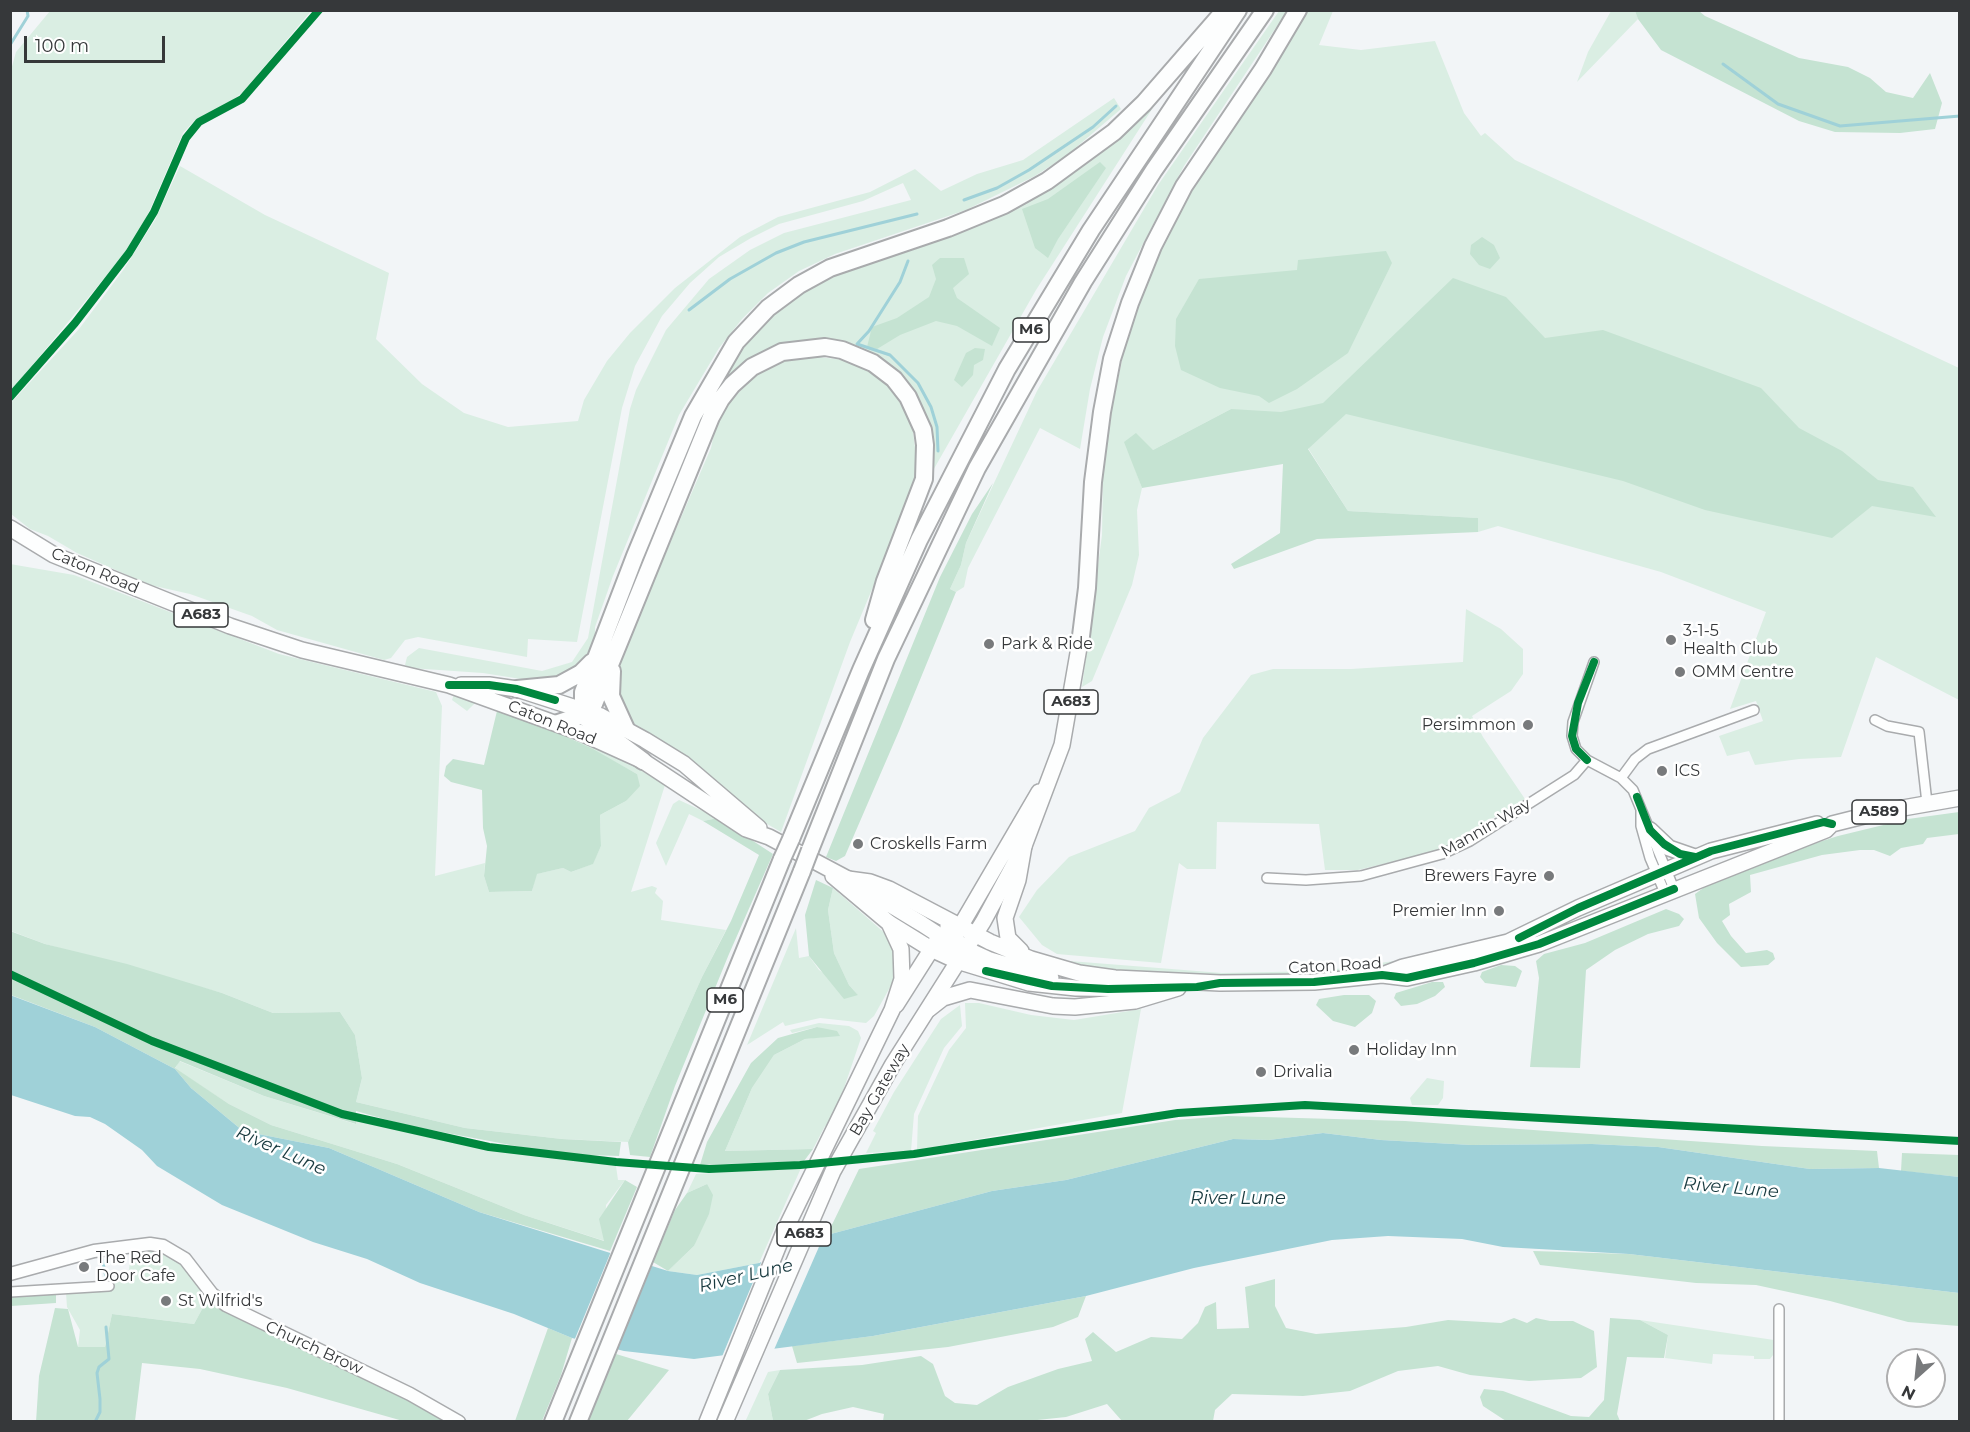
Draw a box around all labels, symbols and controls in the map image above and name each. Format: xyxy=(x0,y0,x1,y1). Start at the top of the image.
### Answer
scale bar xyxy=(27,24,168,62)
text: 100 m xyxy=(35,35,89,57)
road number: M6 xyxy=(1013,318,1049,342)
street label: Caton Road xyxy=(48,544,142,598)
road number: A683 xyxy=(174,603,228,627)
place label: 3-1-5 Health Club xyxy=(1683,621,1778,659)
marker: 3-1-5 Health Club xyxy=(1664,633,1678,647)
place label: Park & Ride xyxy=(1001,634,1093,654)
marker: Park & Ride xyxy=(982,637,996,651)
place label: OMM Centre xyxy=(1692,662,1794,682)
marker: OMM Centre xyxy=(1673,665,1687,679)
road number: A683 xyxy=(1044,690,1098,714)
street label: Caton Road xyxy=(505,697,599,749)
place label: Persimmon xyxy=(1422,715,1516,735)
marker: Persimmon xyxy=(1521,718,1535,732)
place label: ICS xyxy=(1674,761,1700,781)
marker: ICS xyxy=(1655,764,1669,778)
street label: Mannin Way xyxy=(1438,795,1534,861)
road number: A589 xyxy=(1852,800,1906,824)
place label: Croskells Farm xyxy=(870,834,987,854)
marker: Croskells Farm xyxy=(851,837,865,851)
place label: Brewers Fayre xyxy=(1424,866,1537,886)
marker: Brewers Fayre xyxy=(1542,869,1556,883)
place label: Premier Inn xyxy=(1392,901,1487,921)
marker: Premier Inn xyxy=(1492,904,1506,918)
street label: Caton Road xyxy=(1288,954,1382,978)
road number: M6 xyxy=(707,988,743,1012)
place label: Holiday Inn xyxy=(1366,1040,1457,1060)
street label: Bay Gateway xyxy=(846,1041,914,1139)
marker: Holiday Inn xyxy=(1347,1043,1361,1057)
place label: Drivalia xyxy=(1273,1062,1333,1082)
marker: Drivalia xyxy=(1254,1065,1268,1079)
water label: River Lune xyxy=(233,1122,329,1180)
water label: River Lune xyxy=(1682,1173,1780,1203)
water label: River Lune xyxy=(1190,1188,1286,1210)
road number: A683 xyxy=(777,1222,831,1246)
place label: The Red Door Cafe xyxy=(96,1248,175,1286)
water label: River Lune xyxy=(697,1255,795,1297)
marker: The Red Door Cafe xyxy=(77,1260,91,1274)
place label: St Wilfrid's xyxy=(178,1291,263,1311)
marker: St Wilfrid's xyxy=(159,1294,173,1308)
street label: Church Brow xyxy=(262,1317,366,1379)
north arrow xyxy=(1886,1348,1946,1408)
text: N xyxy=(1898,1381,1919,1404)

